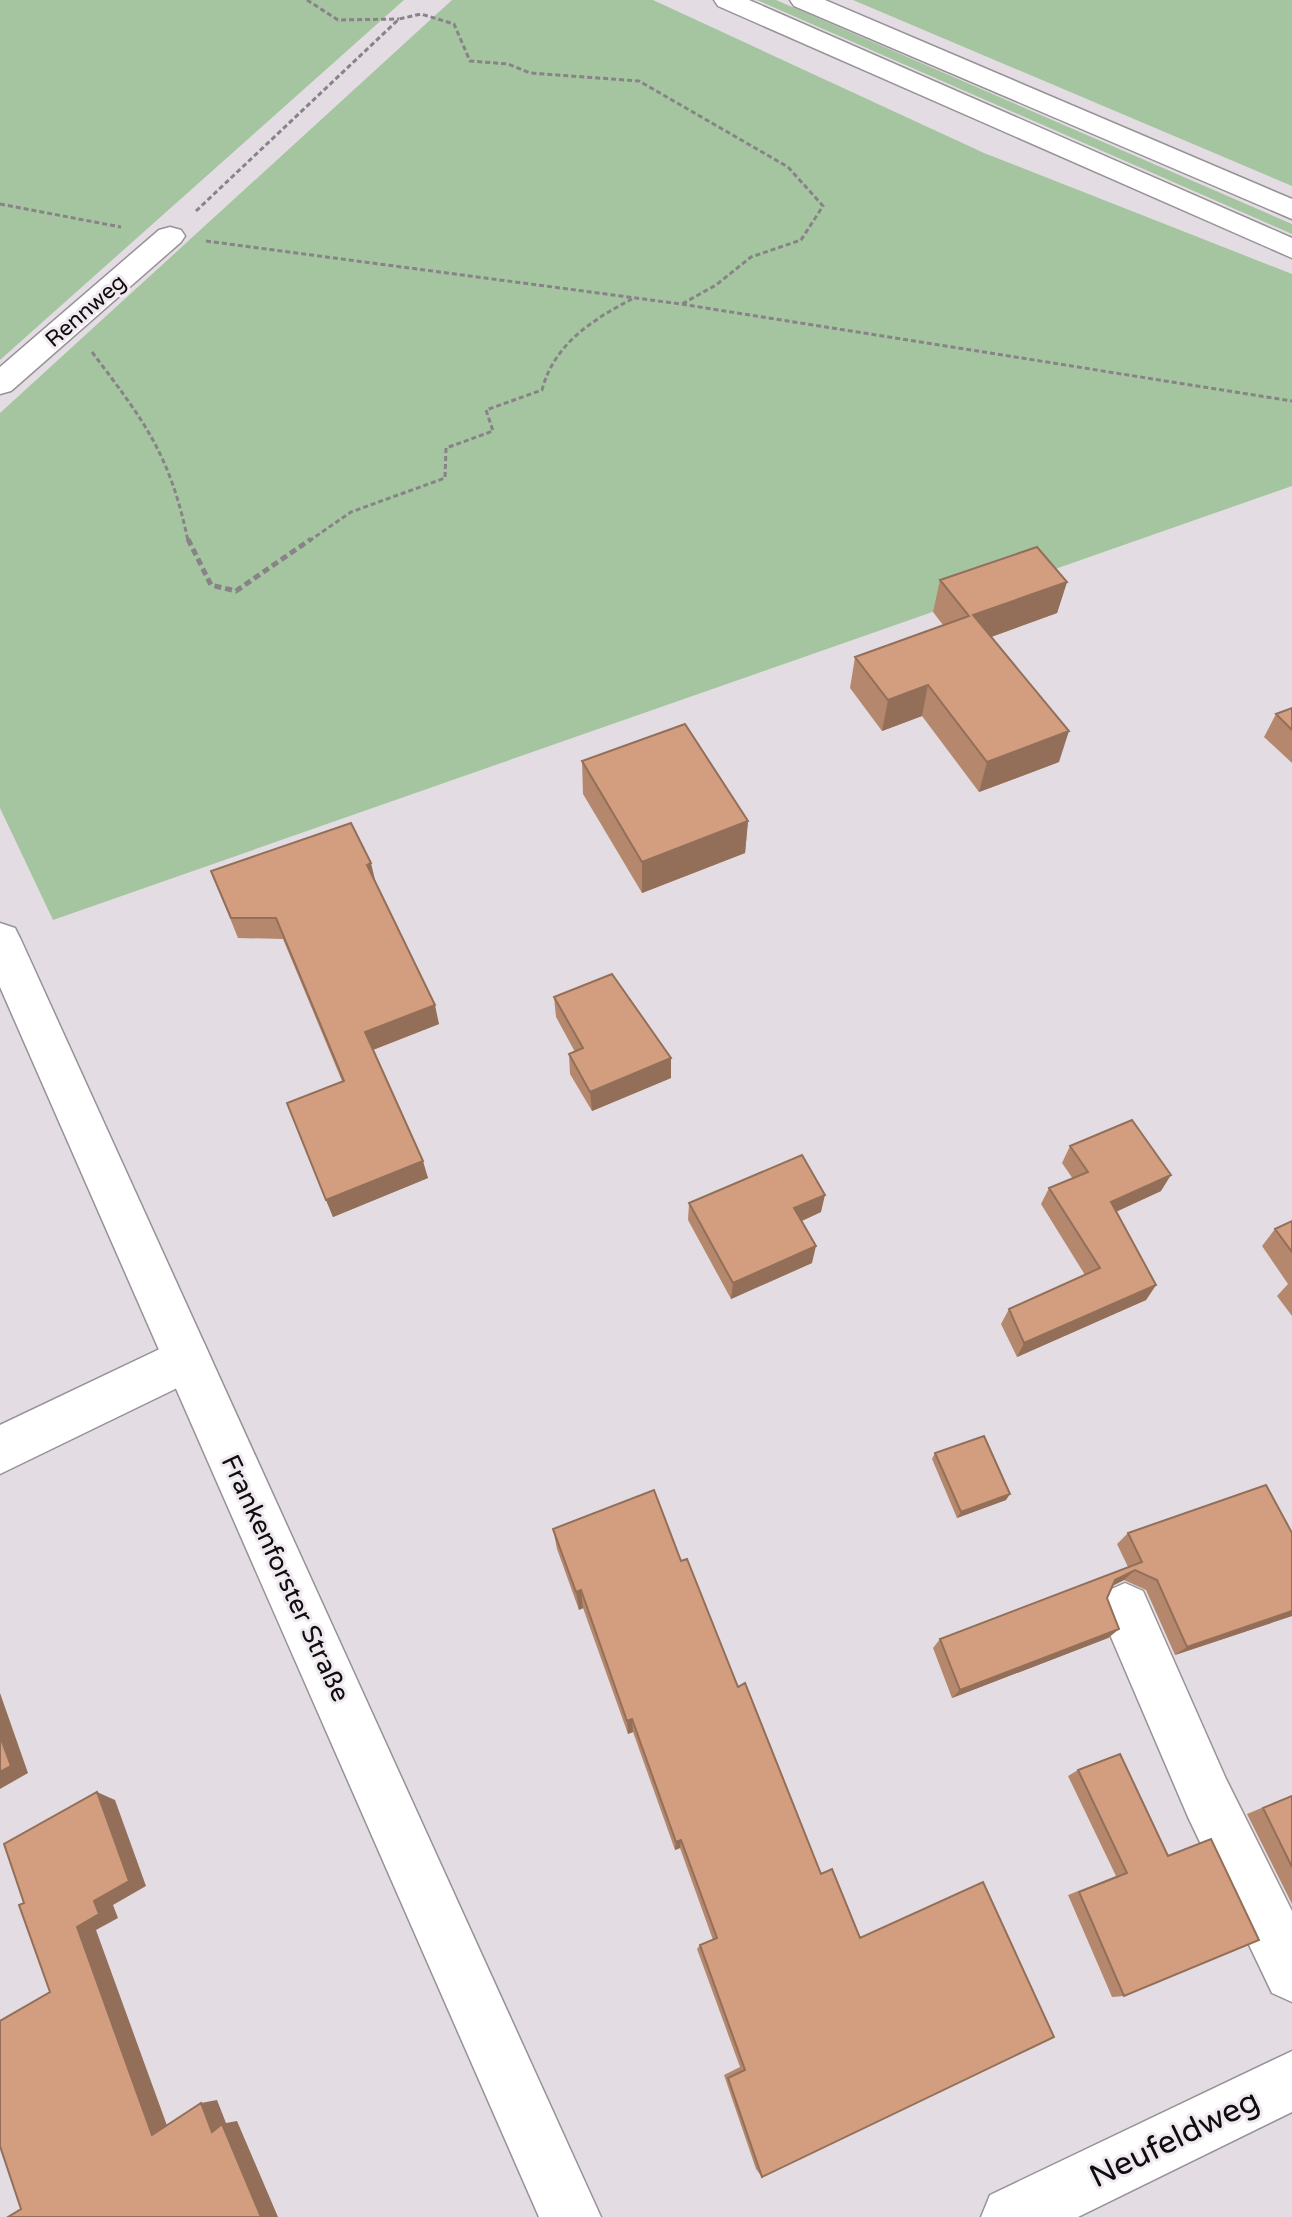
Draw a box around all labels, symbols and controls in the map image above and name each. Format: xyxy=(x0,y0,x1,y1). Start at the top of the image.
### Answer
street label: Rennweg xyxy=(40,269,131,353)
street label: Frankenforster Straße xyxy=(215,1450,356,1706)
street label: Neufeldweg xyxy=(1083,2082,1265,2196)

